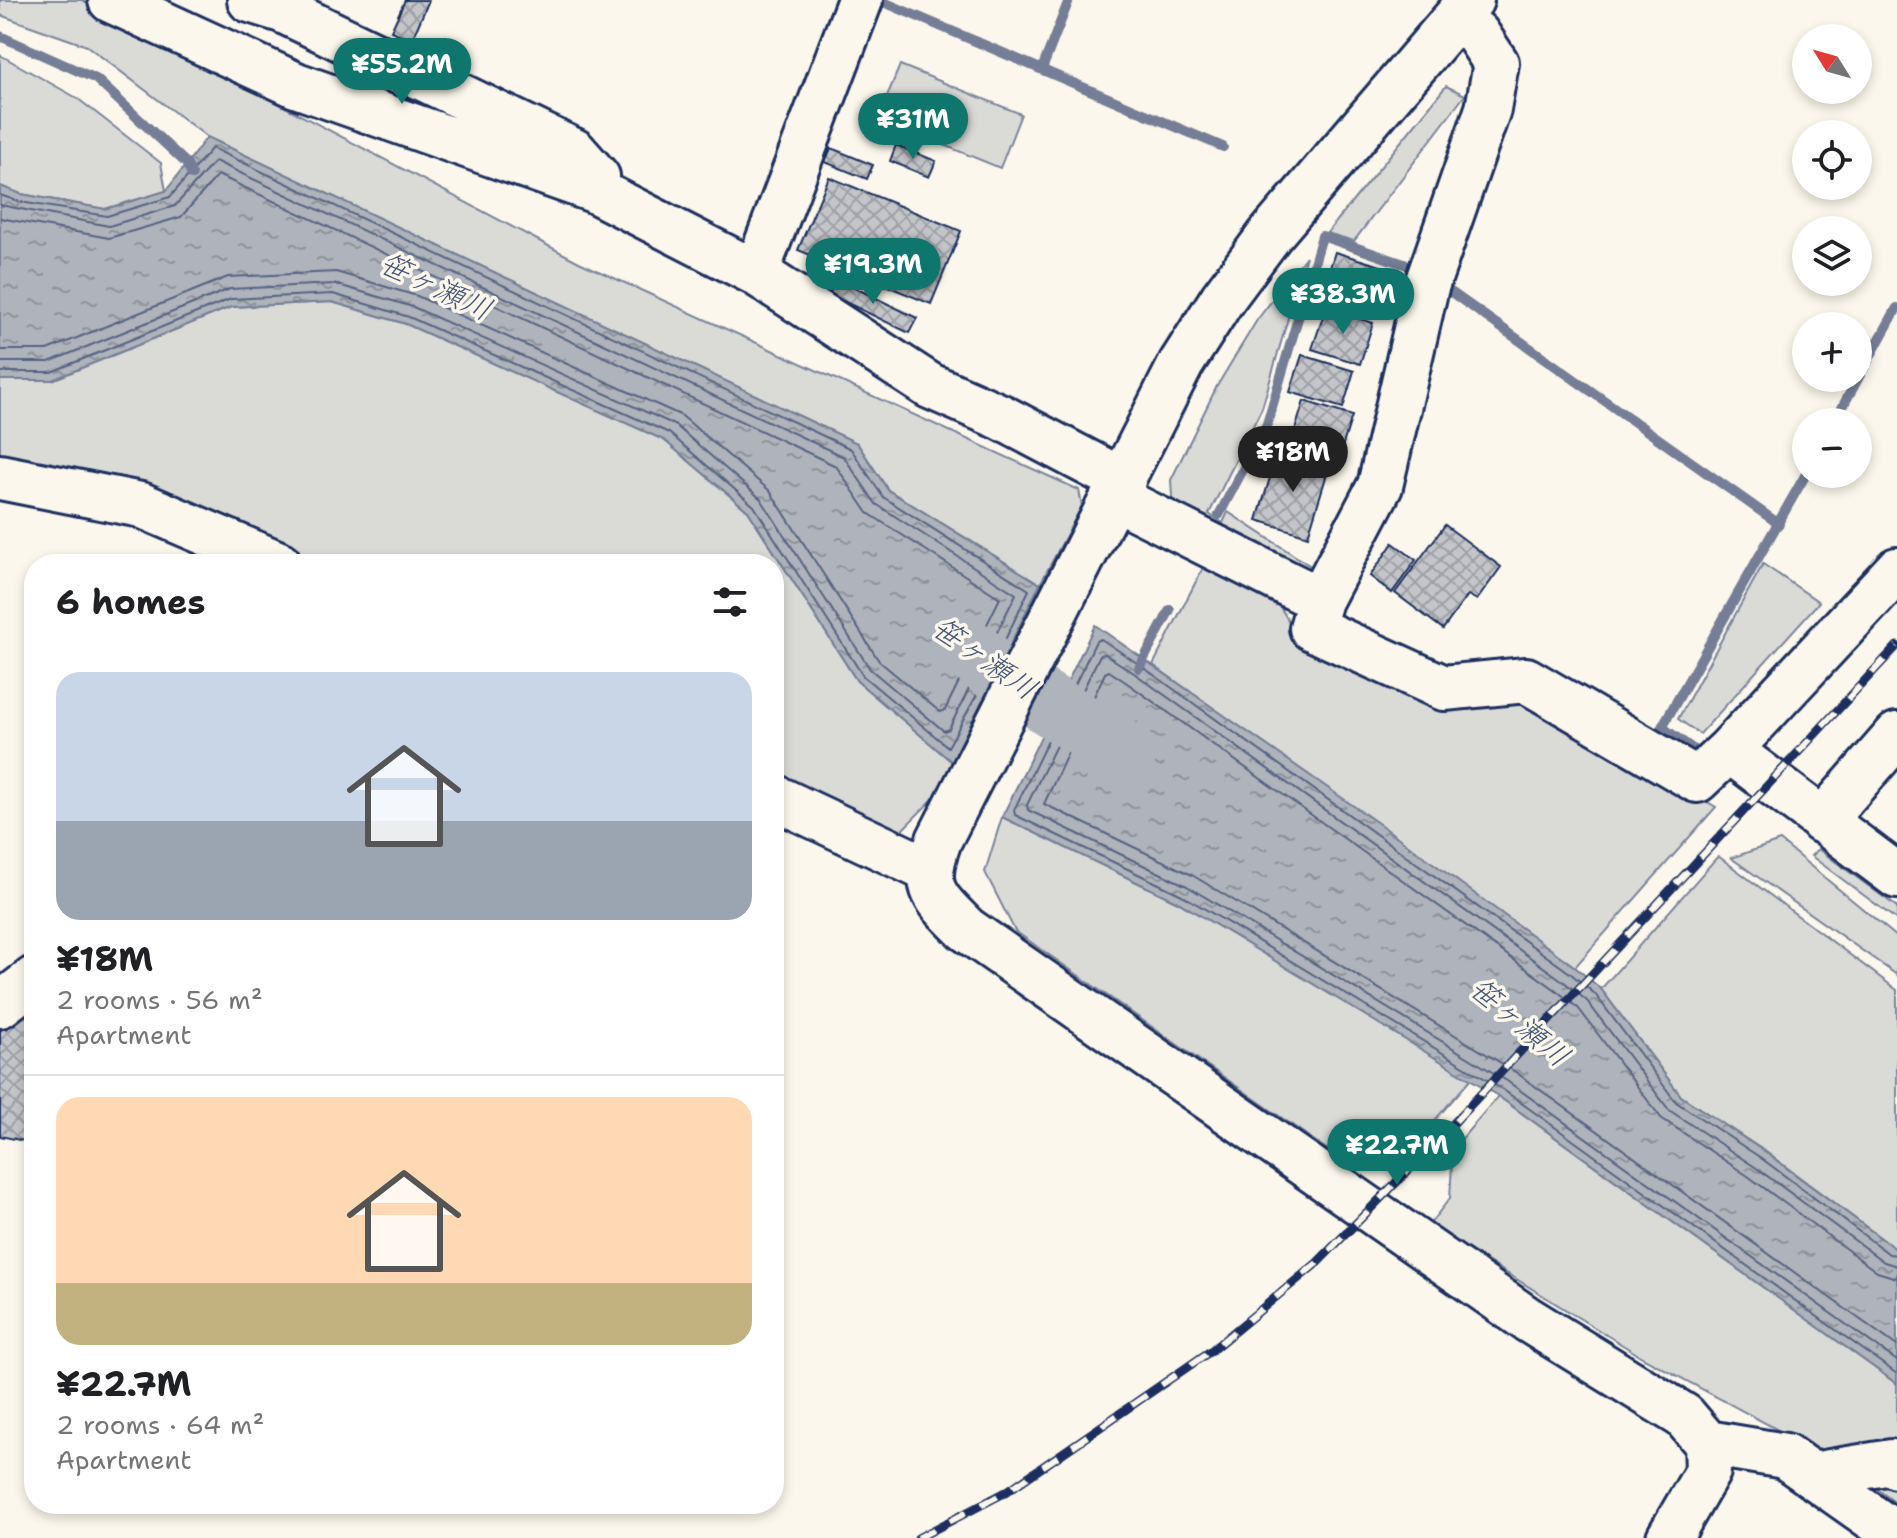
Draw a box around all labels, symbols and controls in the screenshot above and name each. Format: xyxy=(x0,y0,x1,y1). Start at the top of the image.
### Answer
north arrow xyxy=(1792,24,1872,104)
map controls xyxy=(1792,24,1872,488)
pin: ¥55.2M xyxy=(337,38,467,106)
text: ¥55.2M xyxy=(351,46,453,81)
pin: ¥31M xyxy=(866,93,960,161)
text: ¥31M xyxy=(876,101,950,136)
button: locate xyxy=(1792,120,1872,200)
button: layers xyxy=(1792,216,1872,296)
pin: ¥19.3M xyxy=(808,238,938,306)
water label: 笹ヶ瀬川 xyxy=(373,242,499,330)
text: ¥19.3M xyxy=(824,246,922,281)
pin: ¥38.3M xyxy=(1278,268,1408,336)
text: ¥38.3M xyxy=(1290,276,1396,311)
button: + xyxy=(1792,312,1872,392)
button: − xyxy=(1792,408,1872,488)
pin: ¥18M xyxy=(1246,426,1340,494)
text: ¥18M xyxy=(1256,434,1330,469)
text: 6 homes xyxy=(56,579,205,625)
icon: filters xyxy=(708,580,752,624)
water label: 笹ヶ瀬川 xyxy=(924,607,1046,709)
icon: home xyxy=(332,724,476,868)
text: ¥18M xyxy=(56,936,153,982)
water label: 笹ヶ瀬川 xyxy=(1461,968,1579,1076)
text: 2 rooms · 56 m² xyxy=(56,982,263,1017)
text: Apartment xyxy=(56,1017,192,1052)
pin: ¥22.7M xyxy=(1332,1119,1462,1187)
text: ¥22.7M xyxy=(1345,1127,1449,1162)
icon: home xyxy=(332,1149,476,1293)
text: ¥22.7M xyxy=(56,1361,191,1407)
text: 2 rooms · 64 m² xyxy=(56,1407,264,1442)
text: Apartment xyxy=(56,1442,192,1477)

